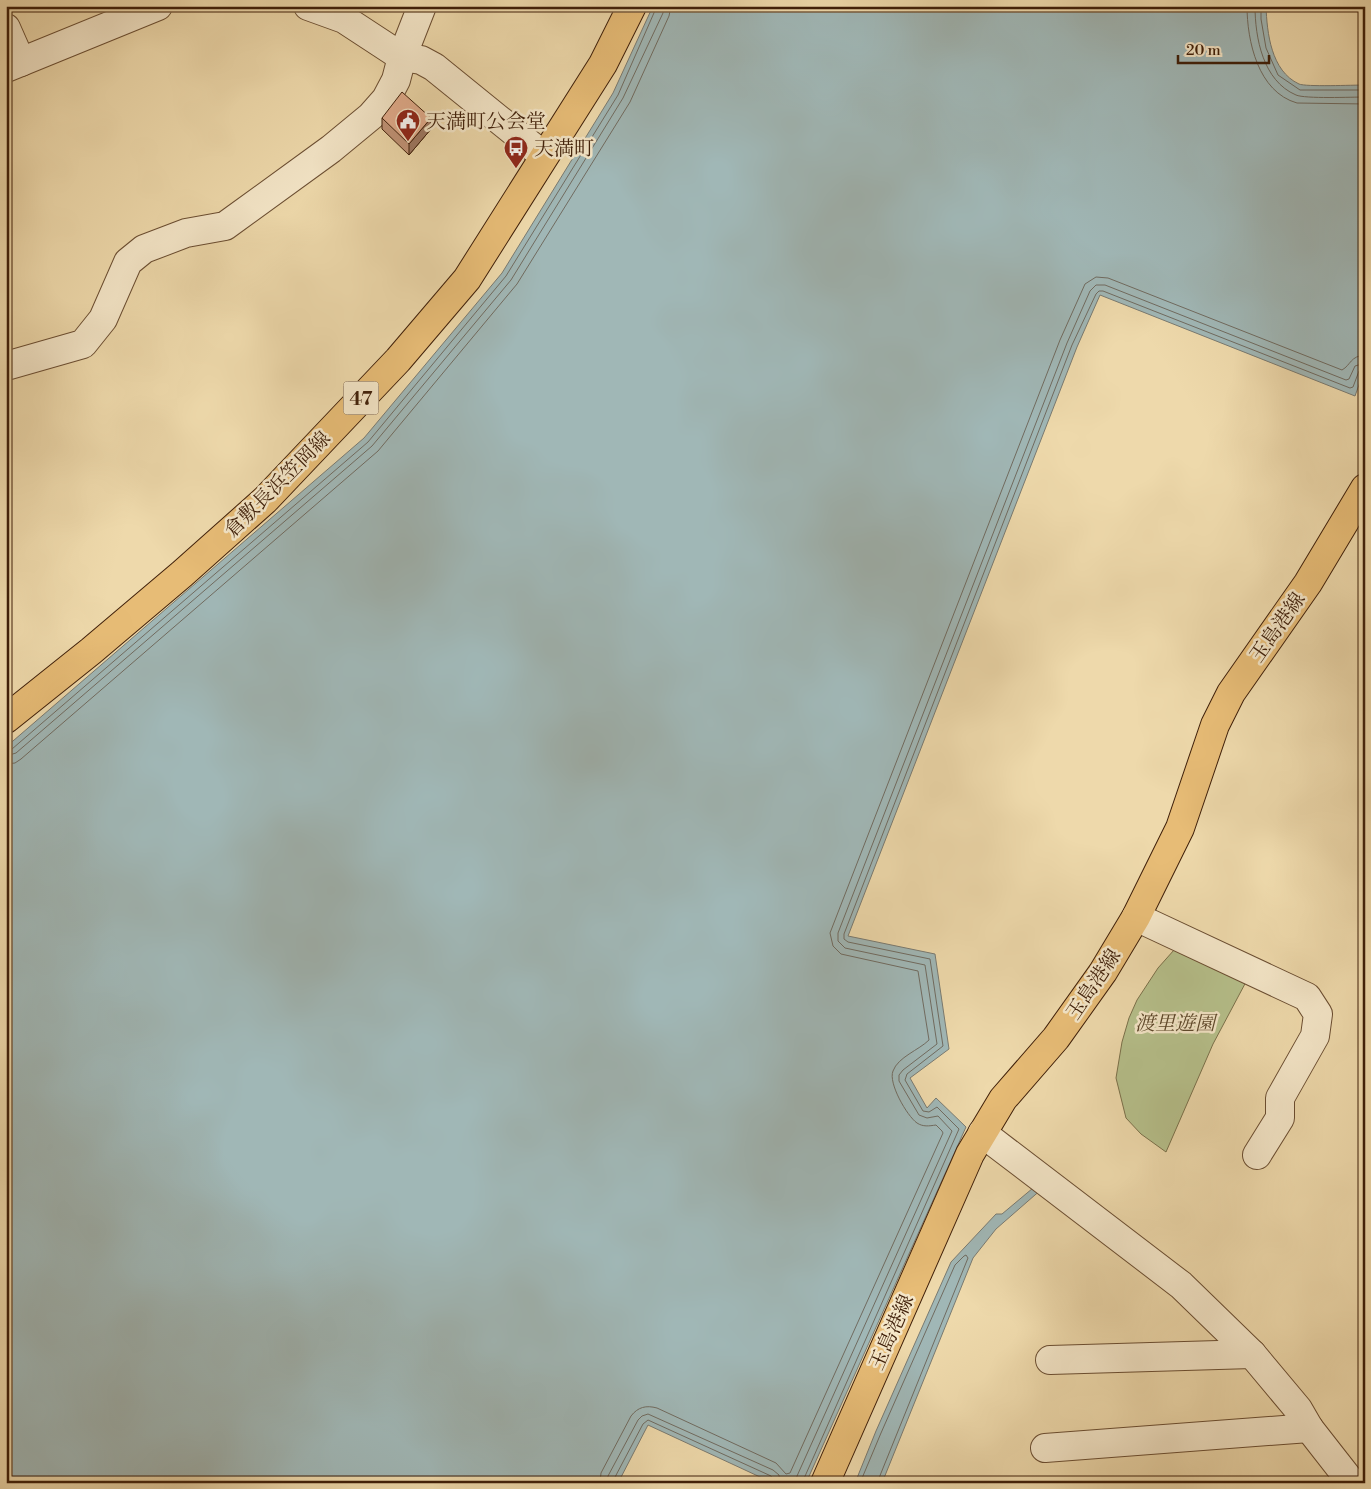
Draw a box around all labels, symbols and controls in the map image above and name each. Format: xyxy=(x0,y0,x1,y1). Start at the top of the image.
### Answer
scale bar xyxy=(1178,32,1270,64)
text: 20 m xyxy=(1186,41,1221,60)
public building icon: 天満町公会堂 xyxy=(395,108,421,142)
place label: 天満町公会堂 xyxy=(426,110,546,135)
bus stop icon: 天満町 xyxy=(503,135,529,169)
place label: 天満町 xyxy=(534,137,594,162)
road number: 47 xyxy=(344,382,378,414)
street label: 倉敷長浜笠岡線 xyxy=(220,427,336,543)
street label: 玉島港線 xyxy=(1245,588,1311,668)
street label: 玉島港線 xyxy=(1062,945,1127,1025)
park label: 渡里遊園 xyxy=(1135,1012,1218,1037)
street label: 玉島港線 xyxy=(865,1291,920,1374)

